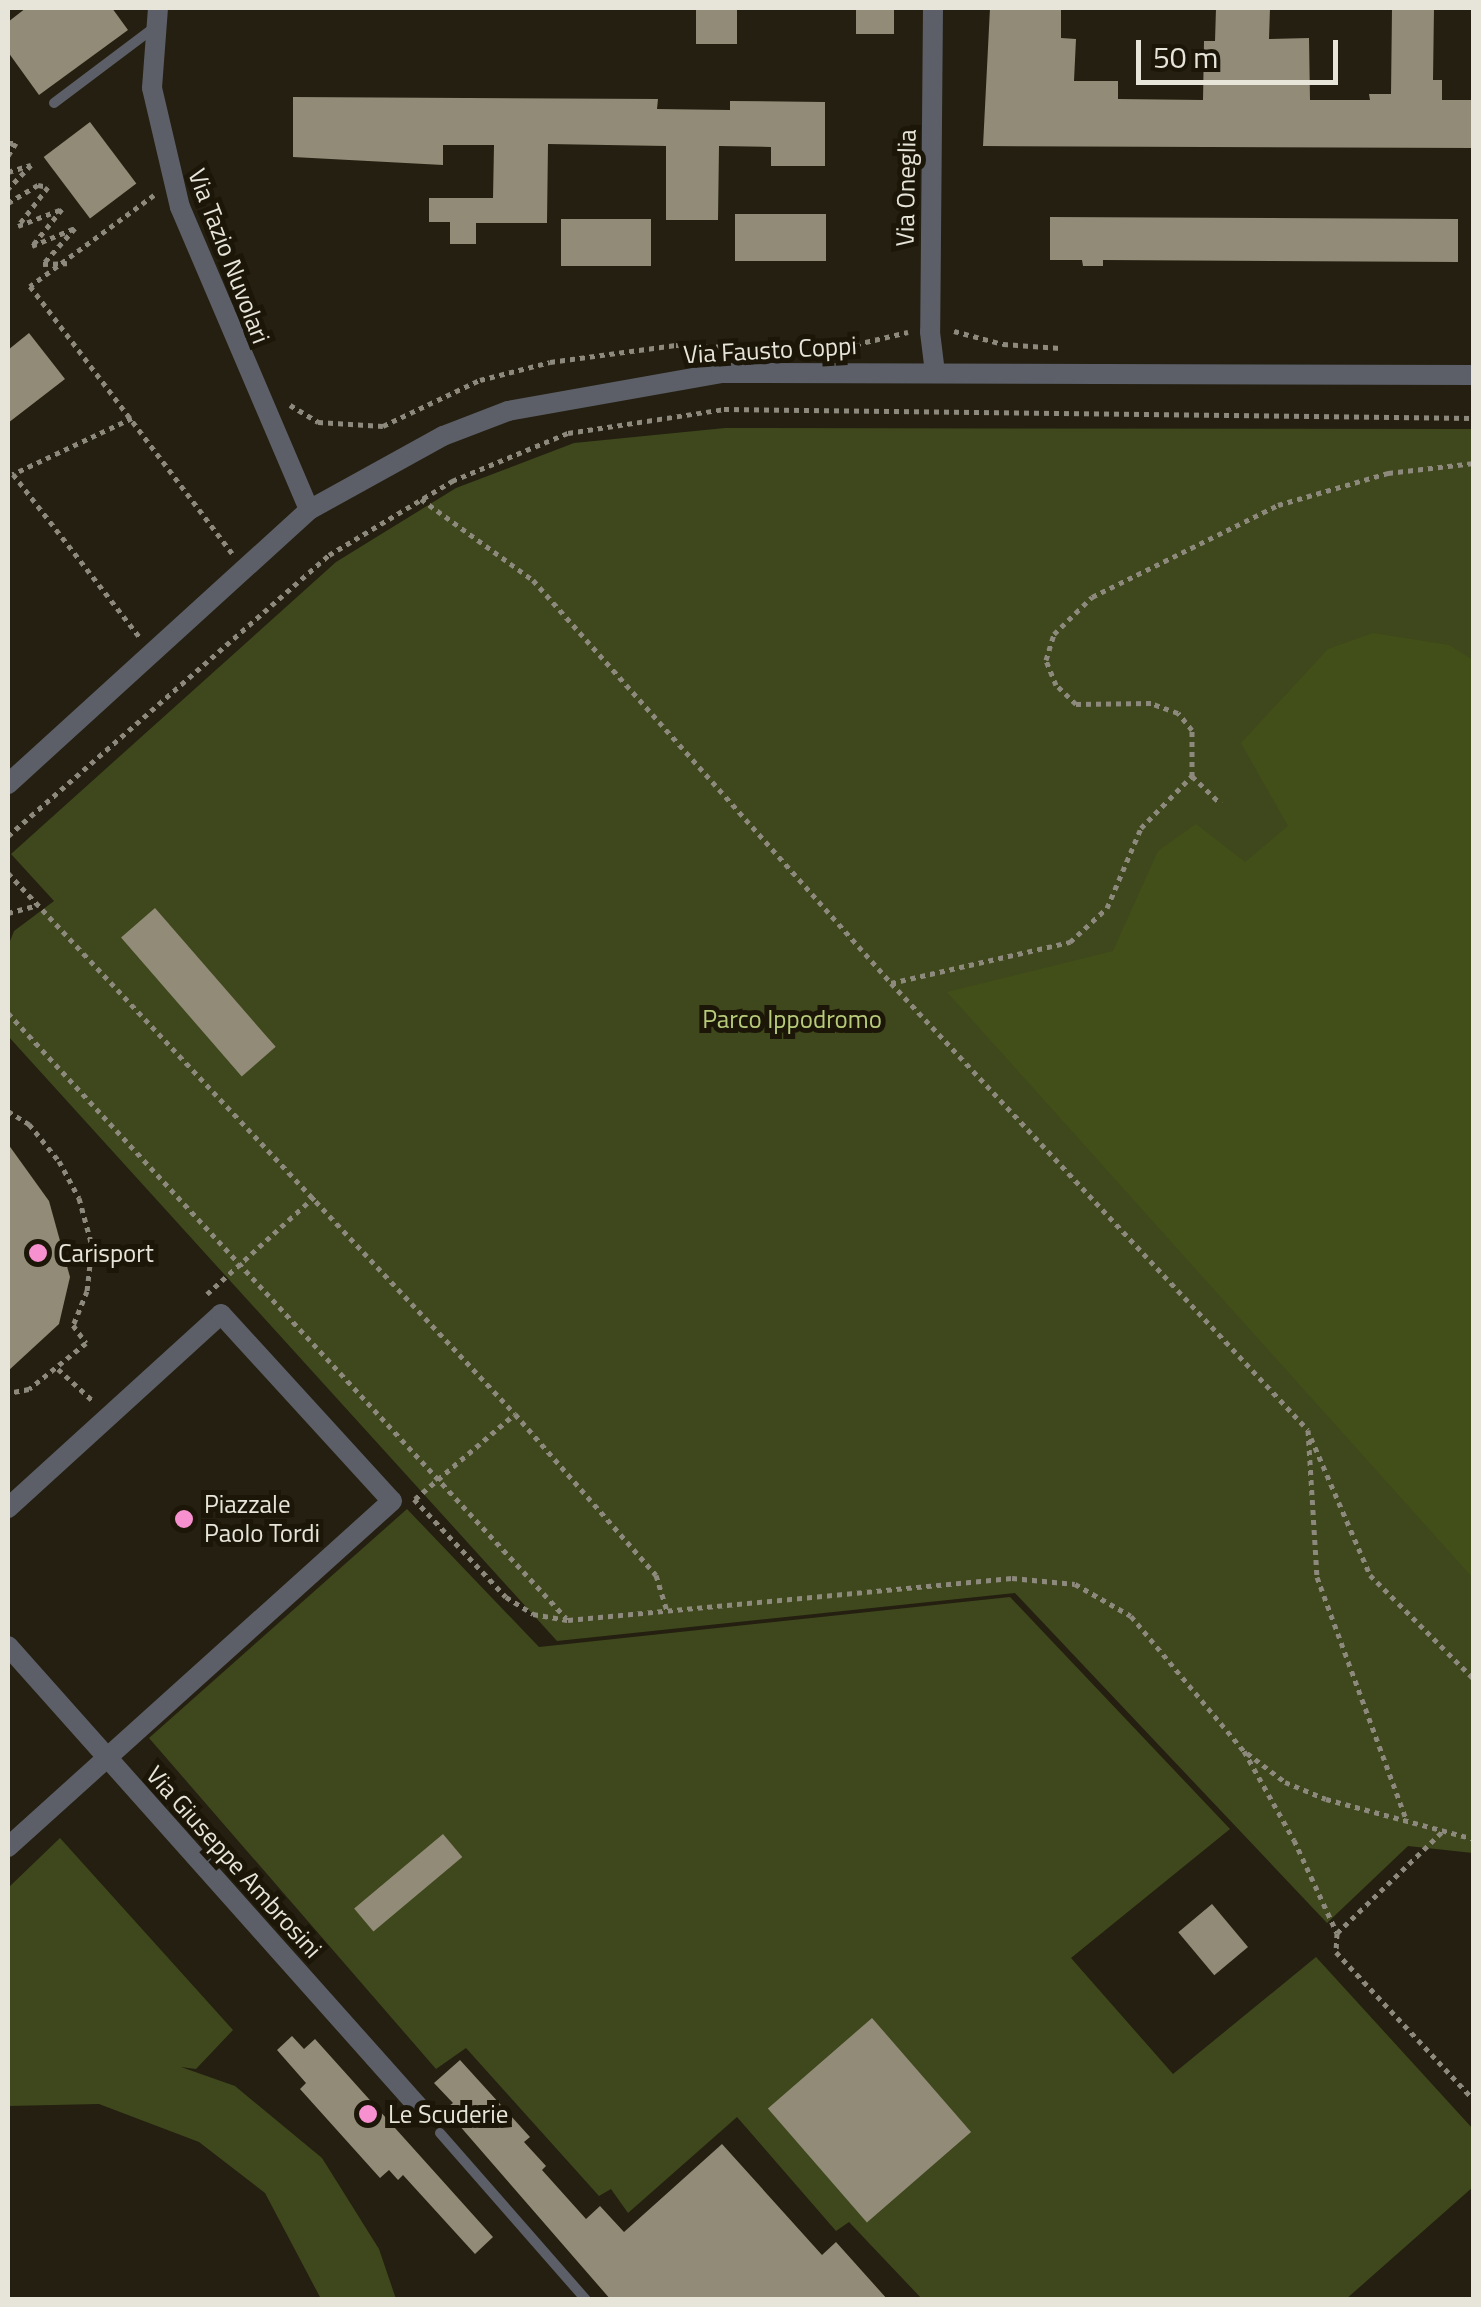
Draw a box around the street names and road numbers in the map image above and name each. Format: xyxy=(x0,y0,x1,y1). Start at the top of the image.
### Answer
street label: Via Oneglia xyxy=(890,129,922,247)
street label: Via Tazio Nuvolari xyxy=(182,164,276,348)
street label: Via Fausto Coppi xyxy=(683,330,857,370)
street label: Via Giuseppe Ambrosini xyxy=(140,1760,328,1964)

